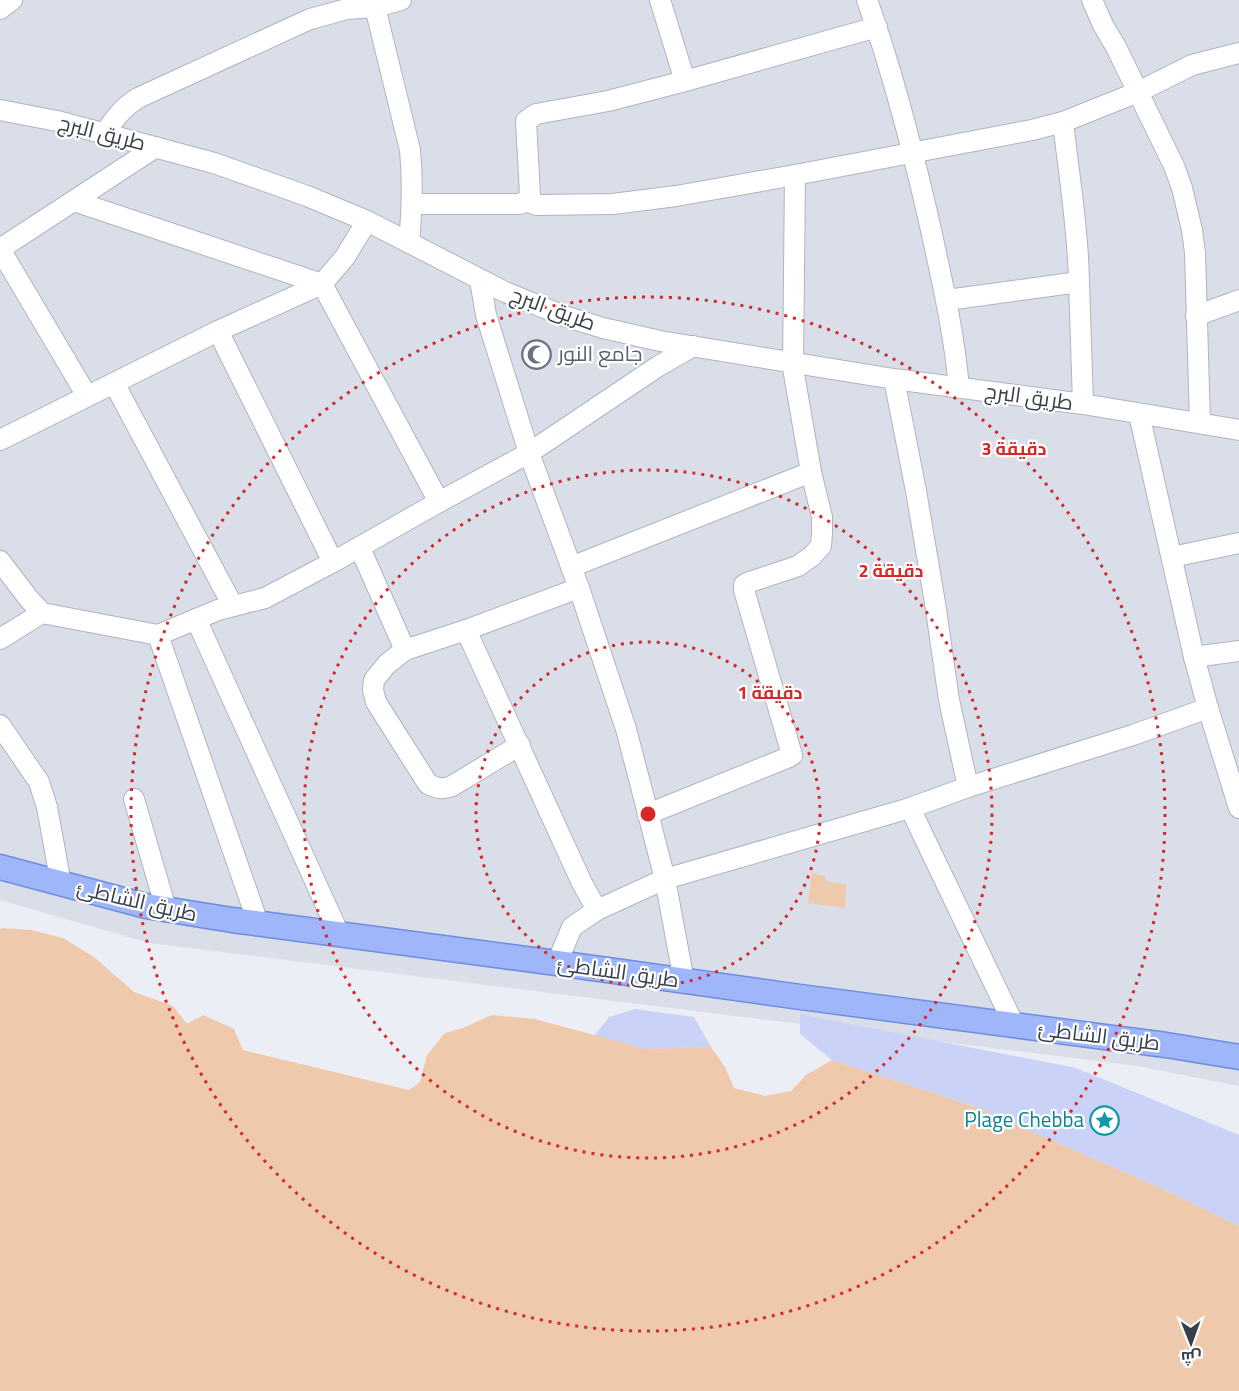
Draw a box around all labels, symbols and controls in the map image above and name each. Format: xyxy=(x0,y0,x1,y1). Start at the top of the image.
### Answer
street label: طريق البرج xyxy=(55,106,149,158)
street label: طريق البرج xyxy=(506,278,600,338)
place label: جامع النور xyxy=(557,337,642,369)
mosque icon: جامع النور xyxy=(521,338,553,370)
street label: طريق البرج xyxy=(983,374,1075,418)
text: 3 دقيقة xyxy=(982,435,1047,462)
text: 2 دقيقة xyxy=(859,557,924,584)
text: 1 دقيقة xyxy=(738,679,803,706)
centre of rings xyxy=(638,804,658,824)
street label: طريق الشاطئ xyxy=(74,871,200,929)
street label: طريق الشاطئ xyxy=(555,947,681,995)
street label: طريق الشاطئ xyxy=(1036,1012,1162,1058)
place label: Plage Chebba xyxy=(964,1103,1084,1135)
place icon: Plage Chebba xyxy=(1089,1104,1121,1136)
north arrow xyxy=(1161,1313,1221,1373)
text: ش xyxy=(1181,1346,1202,1370)

